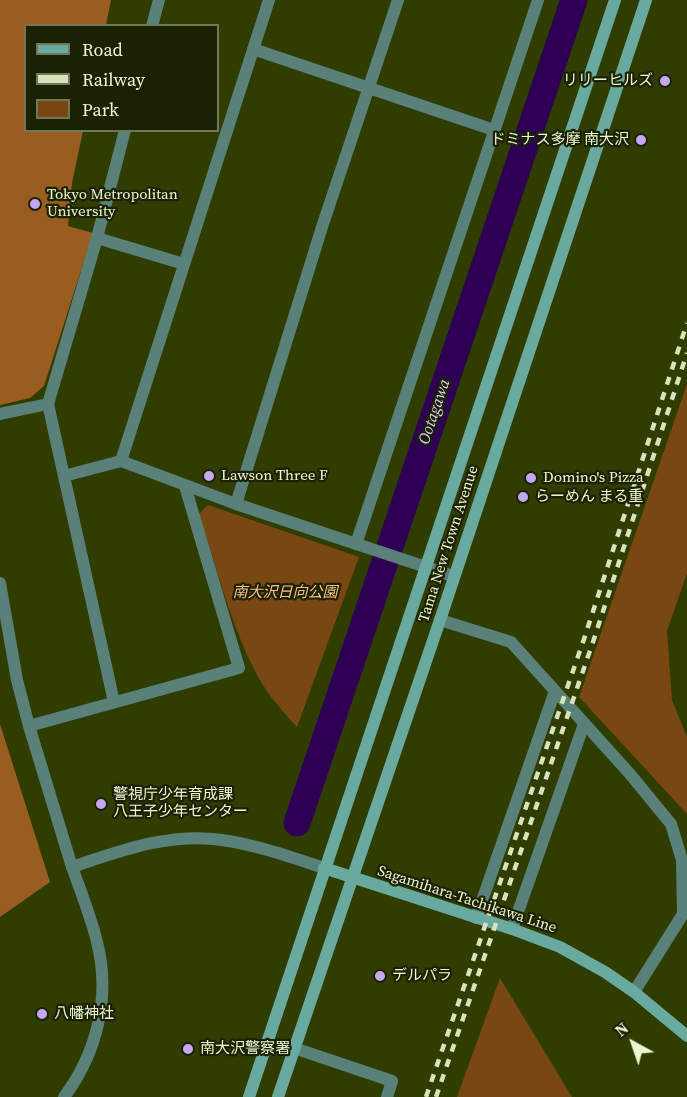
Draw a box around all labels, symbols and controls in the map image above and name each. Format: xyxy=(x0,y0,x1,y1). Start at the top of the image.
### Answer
legend xyxy=(24,24,219,132)
text: Road xyxy=(82,37,123,62)
text: Railway xyxy=(82,67,145,92)
place label: リリーヒルズ xyxy=(563,72,653,90)
marker: リリーヒルズ xyxy=(658,74,672,88)
text: Park xyxy=(82,97,119,122)
place label: ドミナス多摩 南大沢 xyxy=(491,131,629,149)
marker: ドミナス多摩 南大沢 xyxy=(634,133,648,147)
place label: Tokyo Metropolitan University xyxy=(47,186,178,221)
marker: Tokyo Metropolitan University xyxy=(28,197,42,211)
water label: Ootagawa xyxy=(415,377,455,447)
street label: Tama New Town Avenue xyxy=(415,463,483,625)
place label: Lawson Three F xyxy=(221,467,328,485)
marker: Lawson Three F xyxy=(202,469,216,483)
place label: Domino's Pizza xyxy=(543,469,644,487)
marker: Domino's Pizza xyxy=(524,471,538,485)
place label: らーめん まる重 xyxy=(535,488,643,506)
marker: らーめん まる重 xyxy=(516,490,530,504)
park label: 南大沢日向公園 xyxy=(233,584,337,602)
place label: 警視庁少年育成課 八王子少年センター xyxy=(113,786,248,821)
marker: 警視庁少年育成課 八王子少年センター xyxy=(94,797,108,811)
street label: Sagamihara-Tachikawa Line xyxy=(375,863,559,937)
place label: デルパラ xyxy=(392,967,452,985)
marker: デルパラ xyxy=(373,969,387,983)
place label: 八幡神社 xyxy=(54,1005,114,1023)
marker: 八幡神社 xyxy=(35,1007,49,1021)
north arrow xyxy=(603,1013,663,1073)
text: N xyxy=(610,1017,633,1041)
place label: 南大沢警察署 xyxy=(200,1040,290,1058)
marker: 南大沢警察署 xyxy=(181,1042,195,1056)

